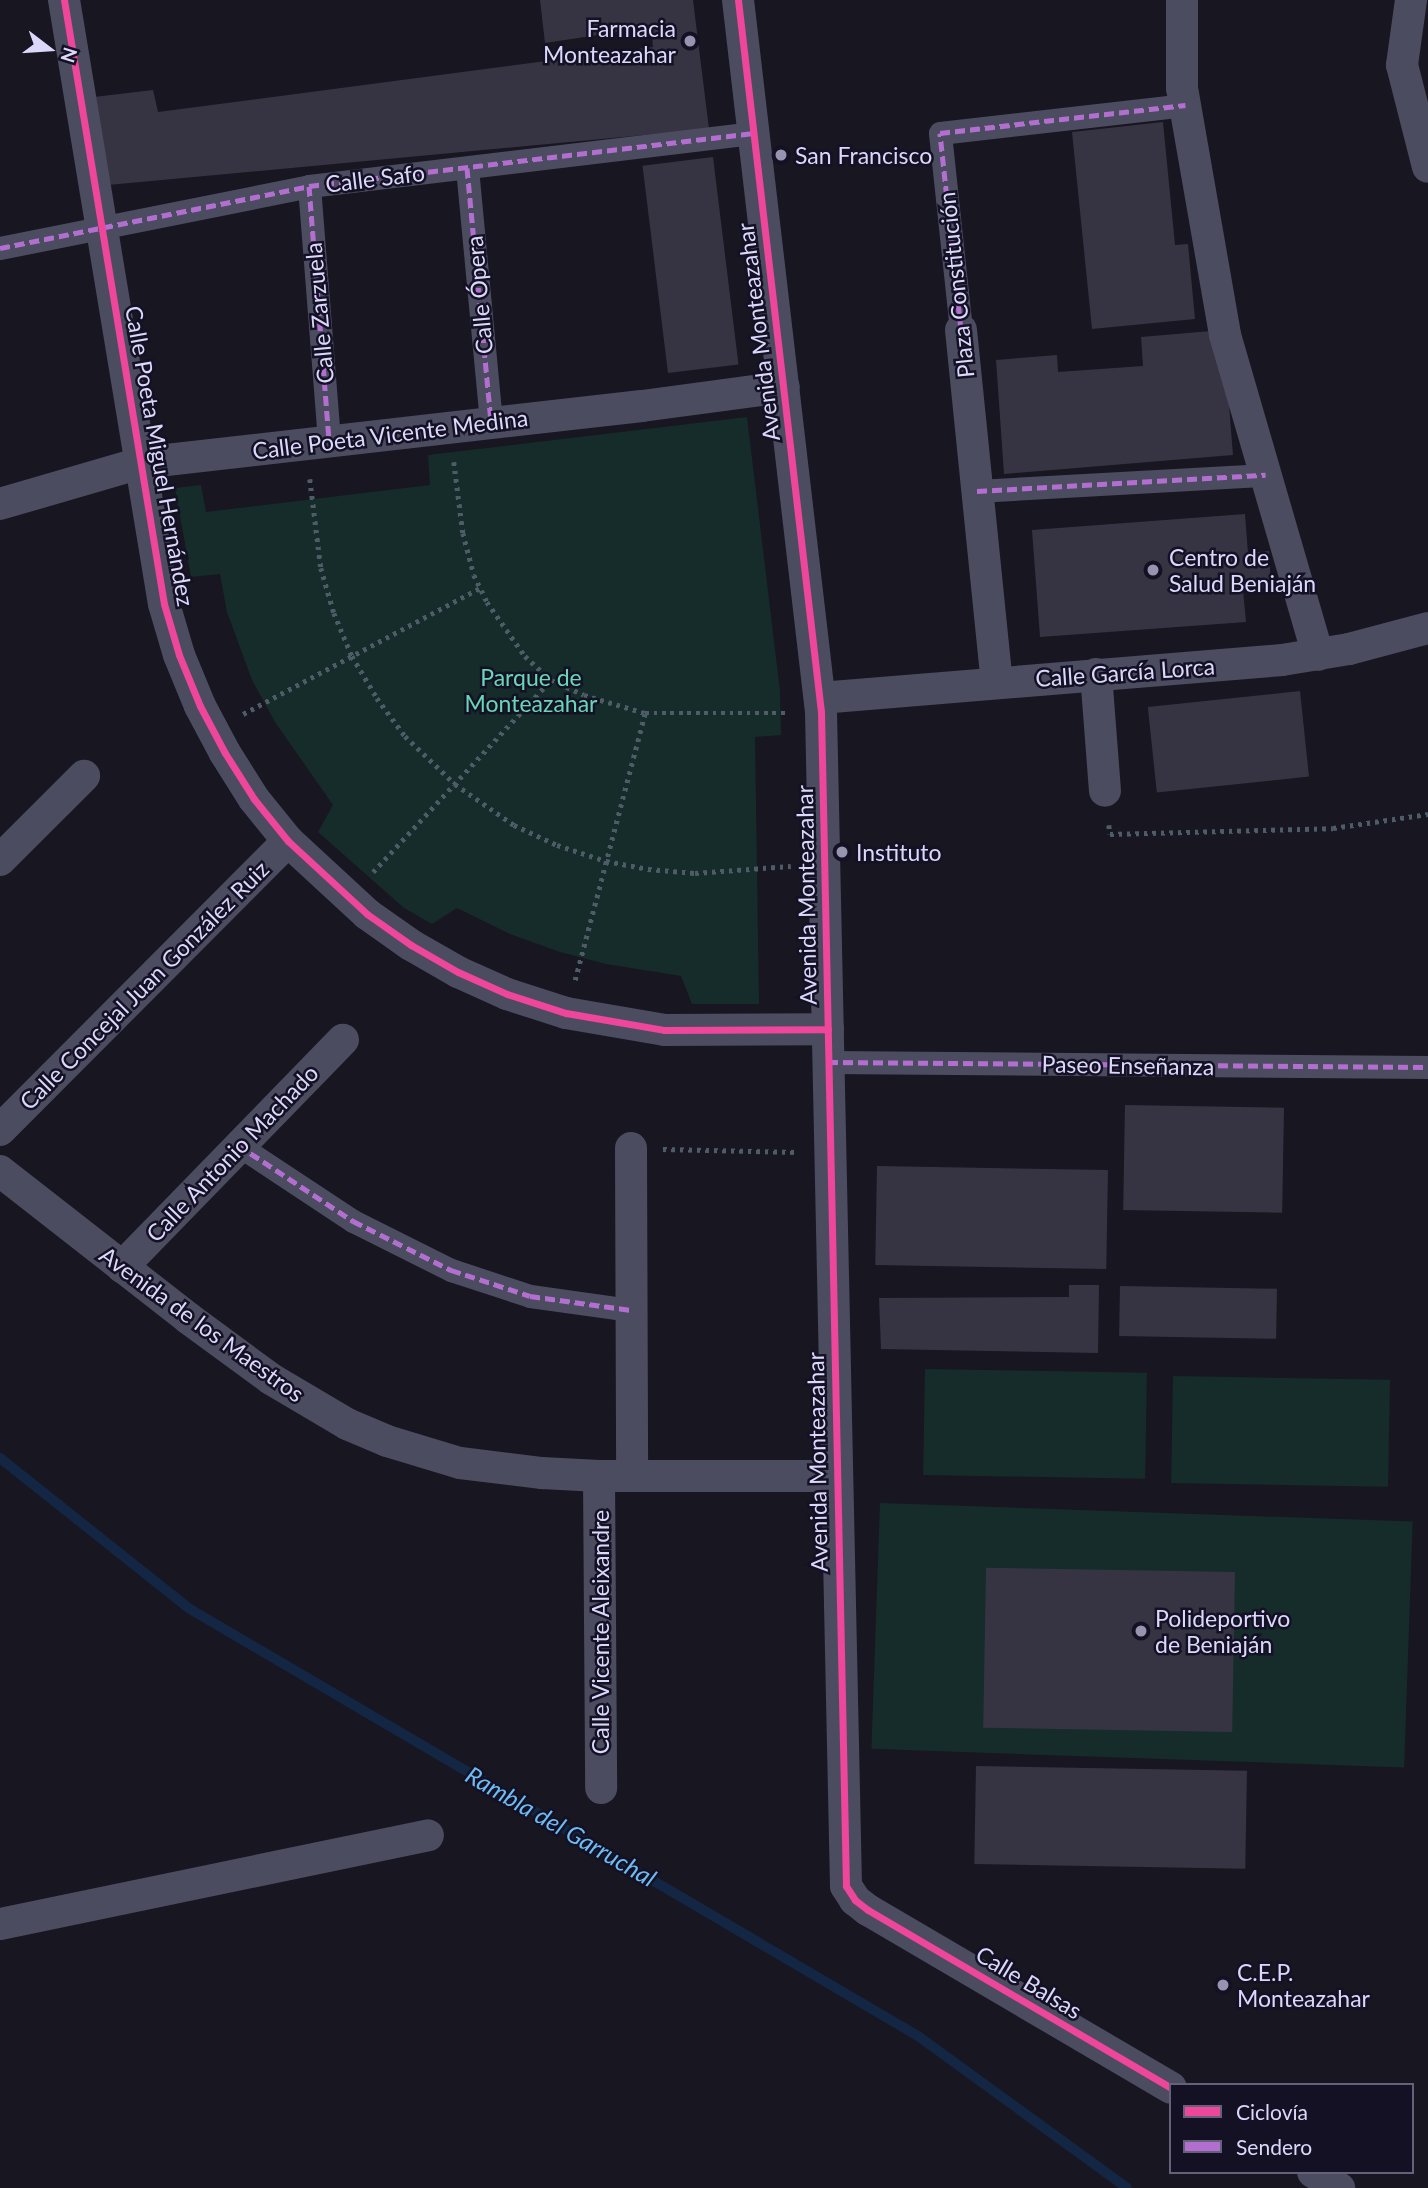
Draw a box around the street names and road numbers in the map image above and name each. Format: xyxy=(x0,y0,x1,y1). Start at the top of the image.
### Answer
street label: Calle Safo xyxy=(324,158,426,198)
street label: Plaza Constitución xyxy=(933,191,979,379)
street label: Avenida Monteazahar xyxy=(731,221,785,443)
street label: Calle Ópera xyxy=(460,235,498,355)
street label: Calle Zarzuela xyxy=(299,241,339,385)
street label: Calle Poeta Miguel Hernández xyxy=(120,304,200,608)
street label: Calle Poeta Vicente Medina xyxy=(250,403,530,465)
street label: Calle García Lorca xyxy=(1034,652,1216,692)
street label: Avenida Monteazahar xyxy=(790,785,822,1005)
street label: Calle Concejal Juan González Ruiz xyxy=(14,855,274,1115)
street label: Paseo Enseñanza xyxy=(1041,1050,1215,1080)
street label: Calle Antonio Machado xyxy=(140,1059,324,1247)
street label: Avenida de los Maestros xyxy=(94,1241,310,1407)
street label: Avenida Monteazahar xyxy=(801,1352,833,1572)
street label: Calle Vicente Aleixandre xyxy=(586,1509,614,1755)
street label: Calle Balsas xyxy=(971,1940,1087,2024)

